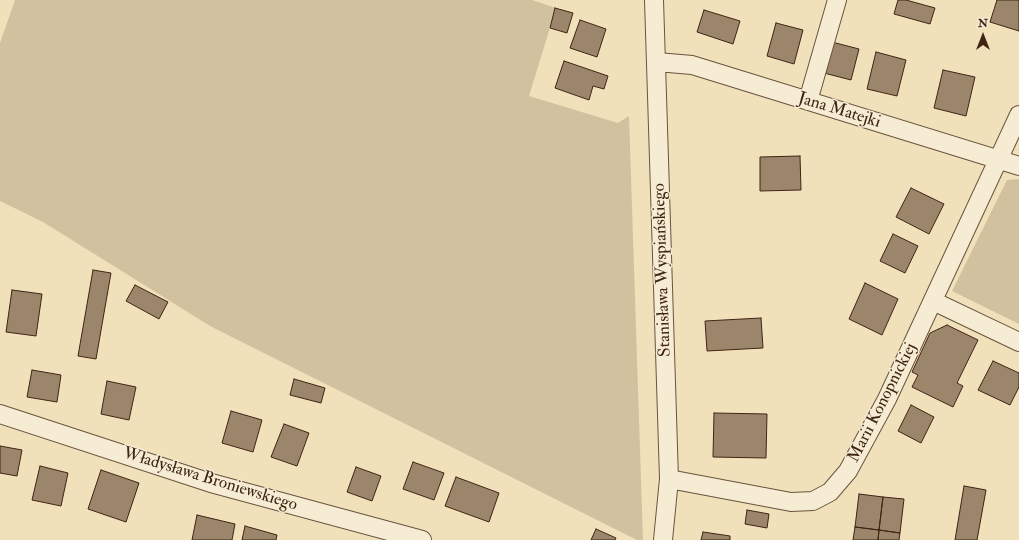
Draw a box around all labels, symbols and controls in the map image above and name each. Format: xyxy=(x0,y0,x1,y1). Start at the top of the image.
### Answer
north arrow xyxy=(963,16,1003,56)
text: N xyxy=(978,17,988,30)
street label: Jana Matejki xyxy=(795,89,883,133)
street label: Stanisława Wyspiańskiego xyxy=(650,183,676,357)
street label: Marii Konopnickiej xyxy=(844,340,922,466)
street label: Władysława Broniewskiego xyxy=(120,444,300,516)

